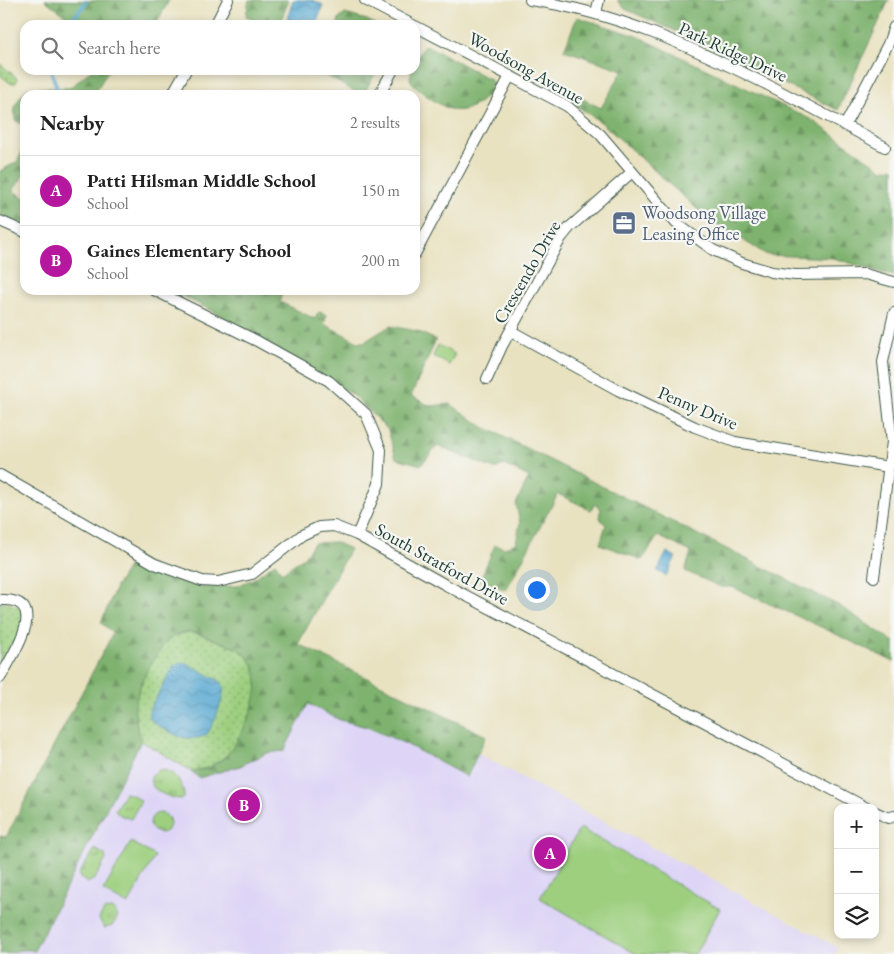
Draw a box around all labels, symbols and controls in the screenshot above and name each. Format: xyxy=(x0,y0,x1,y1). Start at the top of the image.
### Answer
street label: Park Ridge Drive xyxy=(675,16,791,87)
search box xyxy=(20,20,420,75)
street label: Woodsong Avenue xyxy=(464,26,588,109)
icon: search xyxy=(38,34,66,62)
text: Search here xyxy=(78,35,160,60)
text: Nearby xyxy=(40,109,104,136)
text: 2 results xyxy=(350,112,400,133)
text: Patti Hilsman Middle School xyxy=(87,168,316,193)
text: A xyxy=(50,180,62,201)
text: 150 m xyxy=(361,180,400,201)
text: School xyxy=(87,193,129,214)
place label: Woodsong Village Leasing Office xyxy=(642,201,766,245)
office icon: Woodsong Village Leasing Office xyxy=(611,210,637,236)
street label: Crescendo Drive xyxy=(488,216,565,327)
text: Gaines Elementary School xyxy=(87,238,291,263)
text: B xyxy=(51,250,61,271)
text: 200 m xyxy=(361,250,400,271)
text: School xyxy=(87,263,129,284)
street label: Penny Drive xyxy=(655,380,741,435)
street label: South Stratford Drive xyxy=(371,517,513,610)
your location xyxy=(524,577,550,603)
pin: B xyxy=(228,786,260,824)
map controls xyxy=(834,804,879,939)
button: + xyxy=(834,804,879,849)
pin: A xyxy=(534,834,566,872)
button: − xyxy=(834,849,879,894)
button: layers xyxy=(834,894,879,939)

